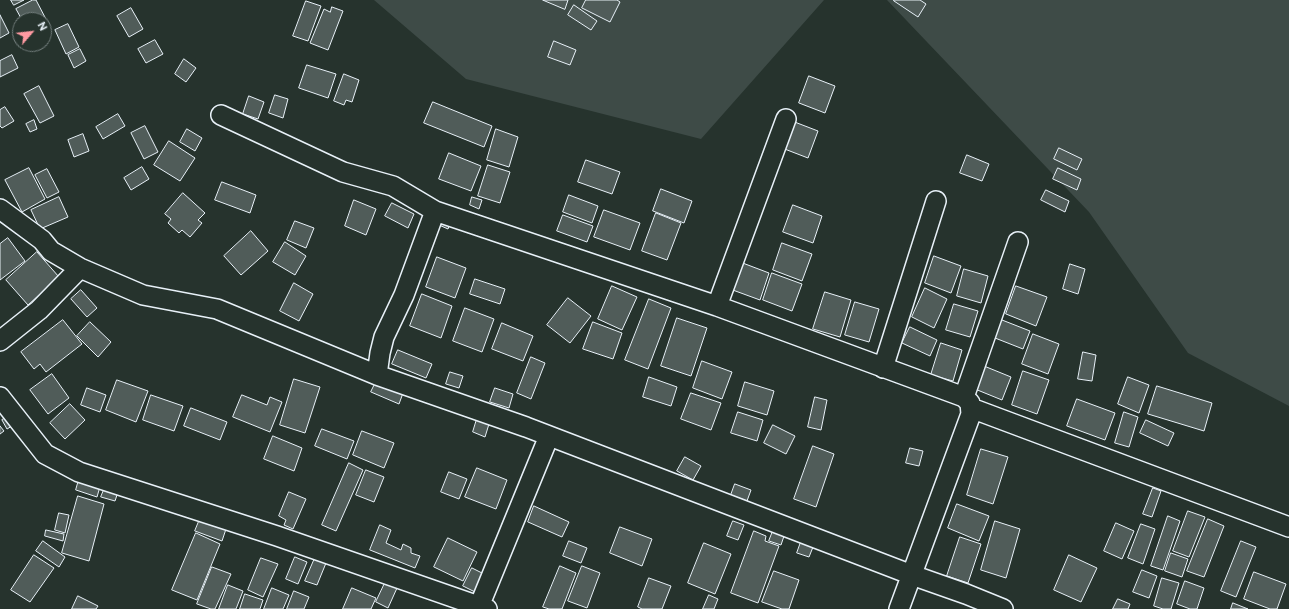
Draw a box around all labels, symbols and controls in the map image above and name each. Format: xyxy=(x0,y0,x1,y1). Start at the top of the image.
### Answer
north arrow xyxy=(12,12,52,52)
text: N xyxy=(34,20,50,33)

